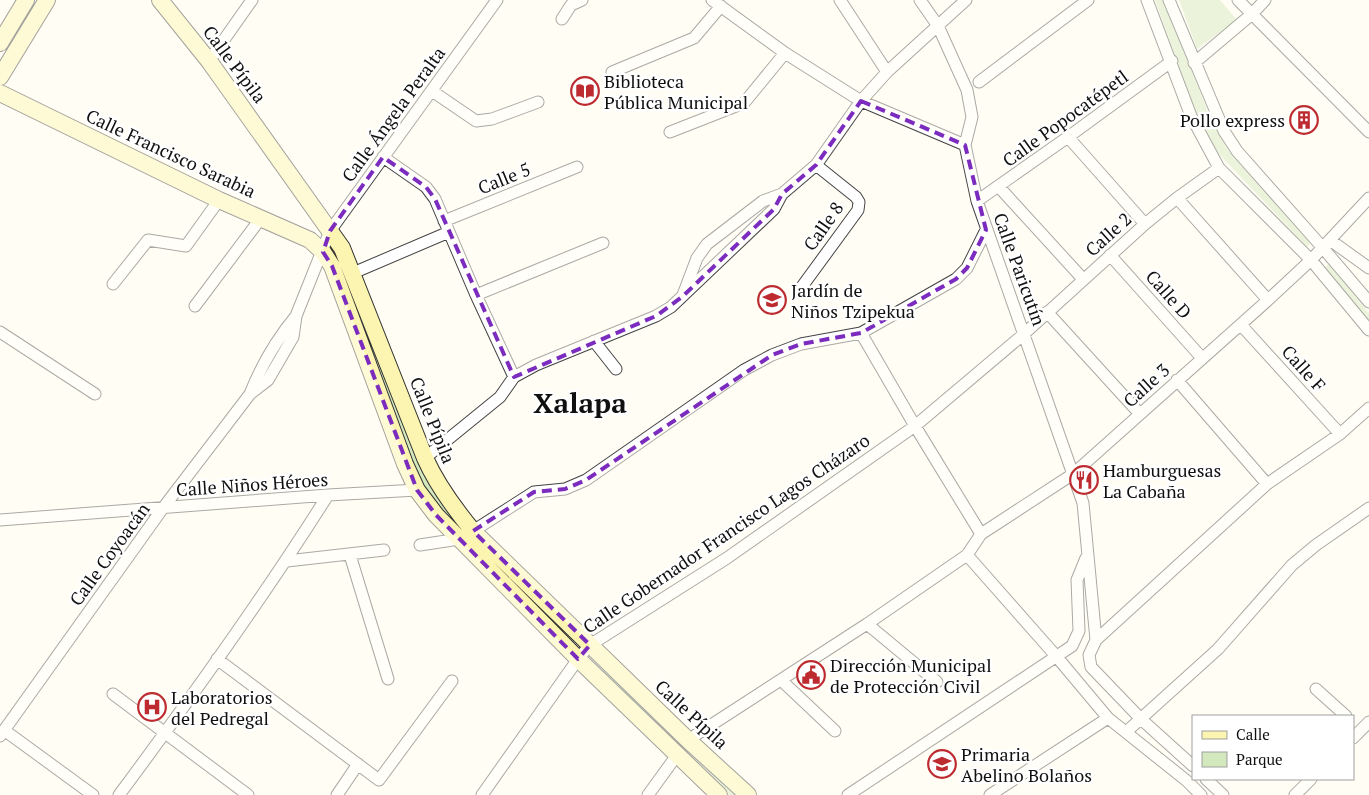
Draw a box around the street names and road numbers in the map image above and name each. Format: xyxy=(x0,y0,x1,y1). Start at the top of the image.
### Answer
street label: Calle Pípila xyxy=(198,20,272,108)
street label: Calle Ángela Peralta xyxy=(336,42,450,186)
street label: Calle Popocatépetl xyxy=(997,64,1133,172)
street label: Calle Francisco Sarabia xyxy=(82,103,260,203)
street label: Calle 5 xyxy=(474,157,534,199)
street label: Calle 8 xyxy=(798,197,848,255)
street label: Calle 2 xyxy=(1080,207,1136,261)
street label: Calle Paricutín xyxy=(988,209,1052,329)
street label: Calle D xyxy=(1141,265,1197,323)
street label: Calle F xyxy=(1277,340,1331,396)
street label: Calle 3 xyxy=(1118,358,1174,412)
street label: Calle Pípila xyxy=(405,373,461,467)
street label: Calle Gobernador Francisco Lagos Cházaro xyxy=(578,428,874,638)
street label: Calle Niños Héroes xyxy=(175,467,329,501)
street label: Calle Coyoacán xyxy=(64,497,155,610)
street label: Calle Pípila xyxy=(650,674,734,754)

